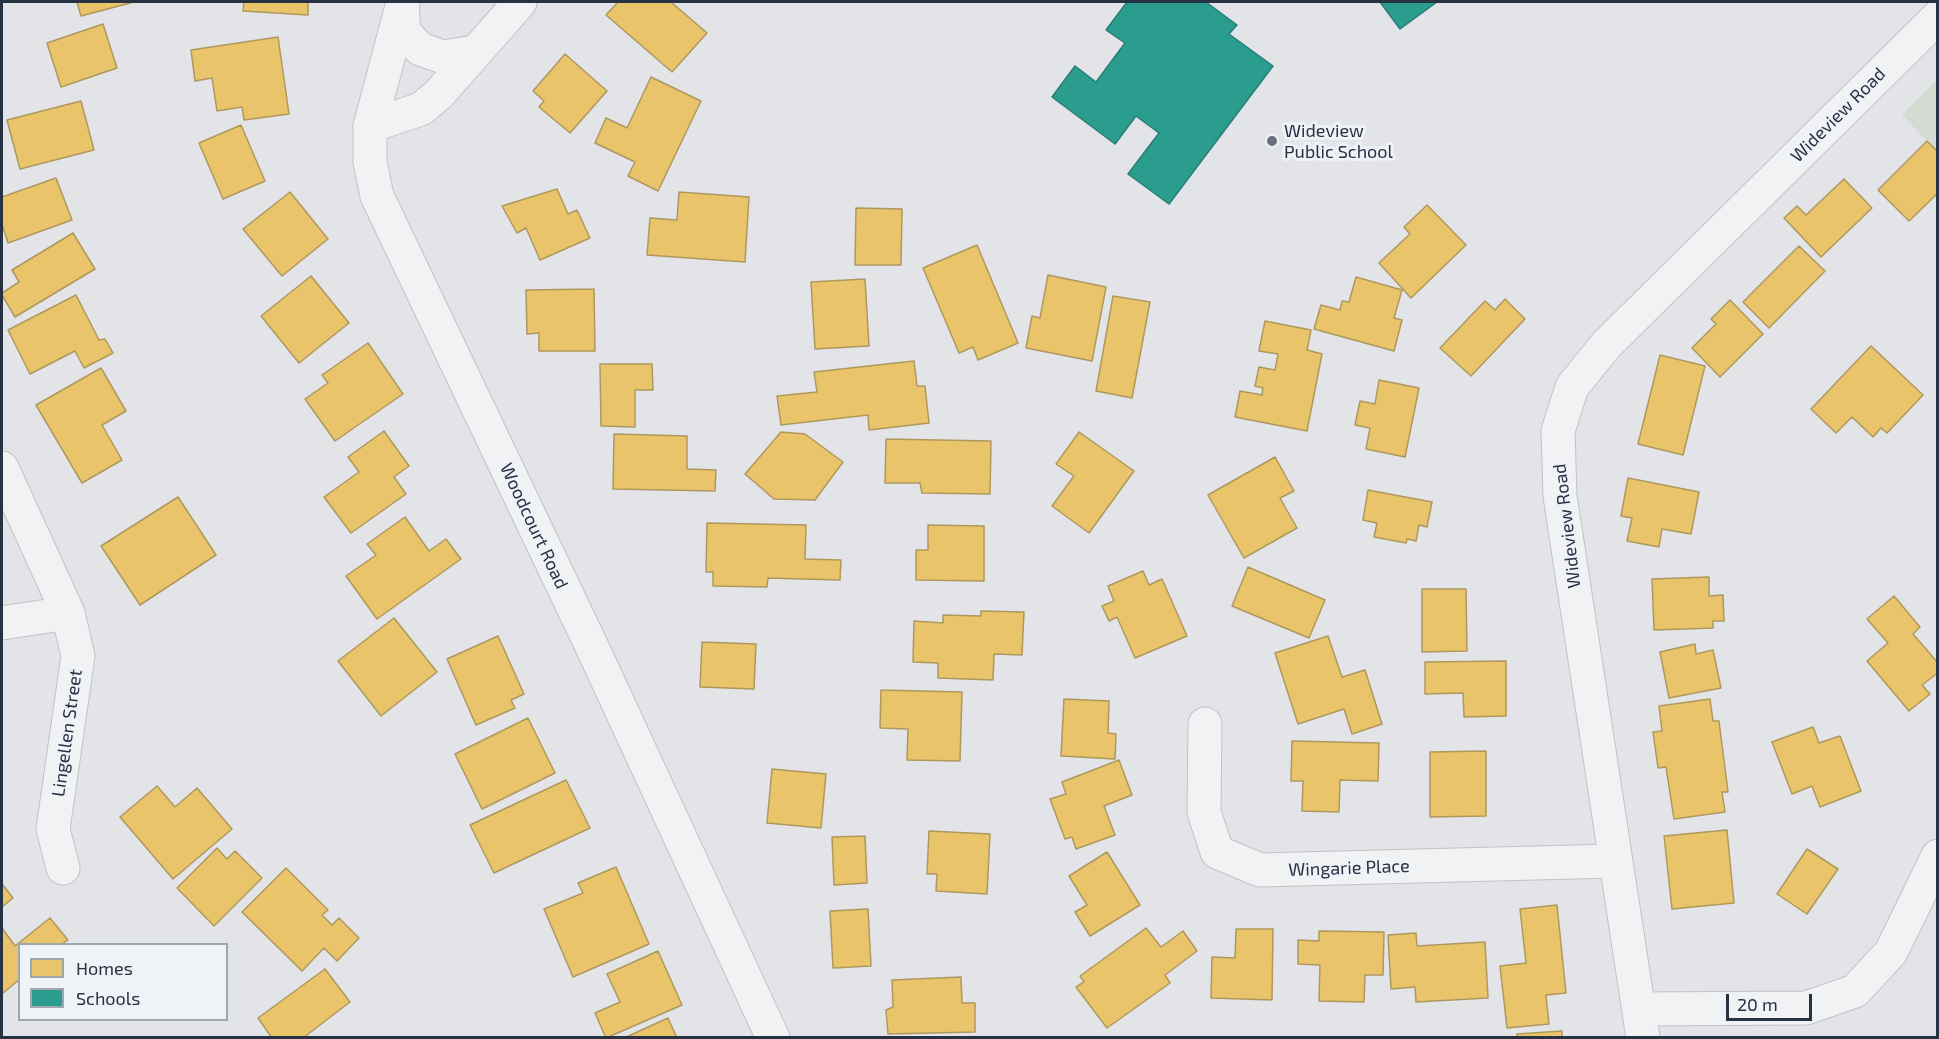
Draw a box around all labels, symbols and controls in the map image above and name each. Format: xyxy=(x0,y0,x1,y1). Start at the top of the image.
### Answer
street label: Wideview Road xyxy=(1786,63,1890,167)
place label: Wideview Public School xyxy=(1284,120,1393,162)
marker: Wideview Public School xyxy=(1265,134,1279,148)
street label: Woodcourt Road xyxy=(495,460,573,592)
street label: Wideview Road xyxy=(1549,462,1585,590)
street label: Lingellen Street xyxy=(47,668,87,798)
street label: Wingarie Place xyxy=(1288,855,1410,881)
legend xyxy=(18,943,228,1021)
text: Homes xyxy=(76,957,133,979)
scale bar xyxy=(1729,982,1814,1020)
text: Schools xyxy=(76,987,140,1009)
text: 20 m xyxy=(1737,993,1778,1015)

